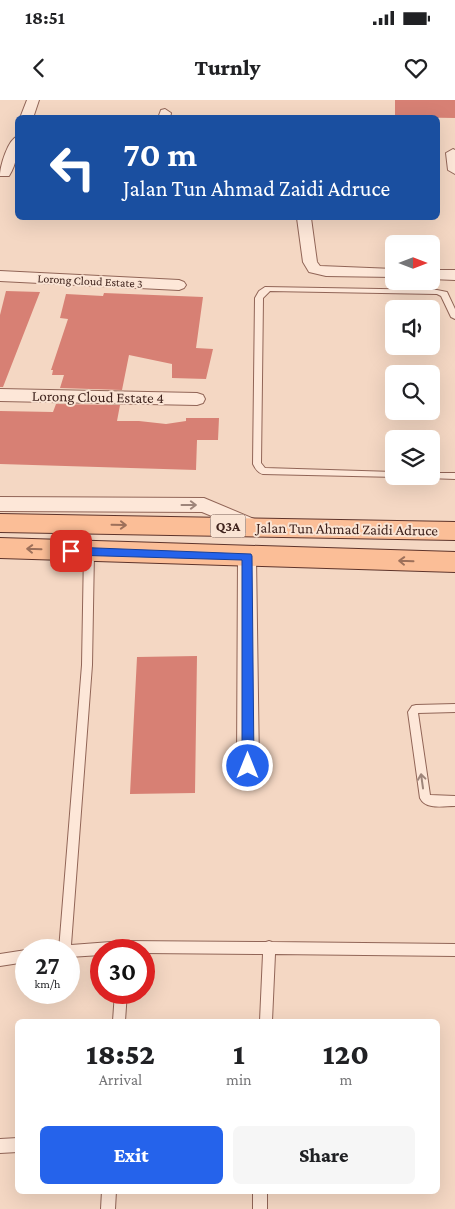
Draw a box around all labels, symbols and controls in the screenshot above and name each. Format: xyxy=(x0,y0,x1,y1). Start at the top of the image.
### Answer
text: 18:51 xyxy=(25,7,65,28)
icon: back xyxy=(25,54,53,82)
icon: heart xyxy=(402,54,430,82)
text: Turnly xyxy=(194,55,261,80)
icon: left xyxy=(40,135,105,200)
text: 70 m xyxy=(123,135,197,174)
text: Jalan Tun Ahmad Zaidi Adruce xyxy=(123,176,390,201)
north arrow xyxy=(385,235,440,290)
map controls xyxy=(385,235,440,485)
street label: Lorong Cloud Estate 3 xyxy=(37,271,143,291)
button: sound xyxy=(385,300,440,355)
button: search xyxy=(385,365,440,420)
street label: Lorong Cloud Estate 4 xyxy=(32,388,164,407)
button: layers xyxy=(385,430,440,485)
one-way arrow xyxy=(180,500,196,510)
road number: Q3A xyxy=(210,514,246,538)
street label: Jalan Tun Ahmad Zaidi Adruce xyxy=(254,519,439,540)
one-way arrow xyxy=(110,521,126,530)
pin xyxy=(50,530,92,572)
icon: arrive xyxy=(57,537,85,565)
one-way arrow xyxy=(26,545,42,554)
one-way arrow xyxy=(399,556,415,566)
position arrow xyxy=(221,739,273,791)
one-way arrow xyxy=(417,773,427,789)
speed limit sign: 30 xyxy=(90,939,155,1004)
text: 27 xyxy=(35,952,60,979)
text: km/h xyxy=(35,977,60,991)
text: 18:52 xyxy=(86,1037,155,1070)
text: 1 xyxy=(233,1037,245,1070)
text: 120 xyxy=(323,1037,369,1070)
text: Arrival xyxy=(99,1071,142,1088)
text: min xyxy=(226,1071,252,1088)
text: m xyxy=(339,1071,352,1088)
button: Exit xyxy=(40,1126,223,1184)
button: Share xyxy=(233,1126,415,1184)

